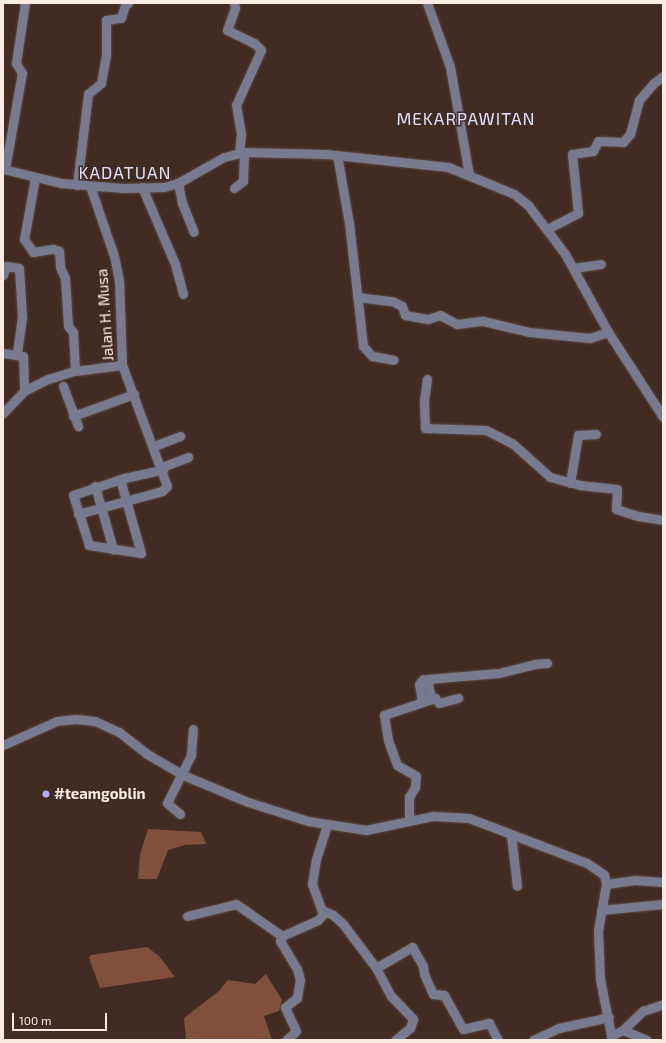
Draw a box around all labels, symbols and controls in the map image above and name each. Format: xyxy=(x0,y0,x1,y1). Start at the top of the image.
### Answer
district label: MEKARPAWITAN xyxy=(396,109,536,129)
district label: KADATUAN xyxy=(78,163,172,183)
street label: Jalan H. Musa xyxy=(93,268,117,362)
place label: #teamgoblin xyxy=(54,785,146,803)
marker: #teamgoblin xyxy=(41,789,51,799)
scale bar xyxy=(14,1005,109,1031)
text: 100 m xyxy=(19,1013,51,1027)

